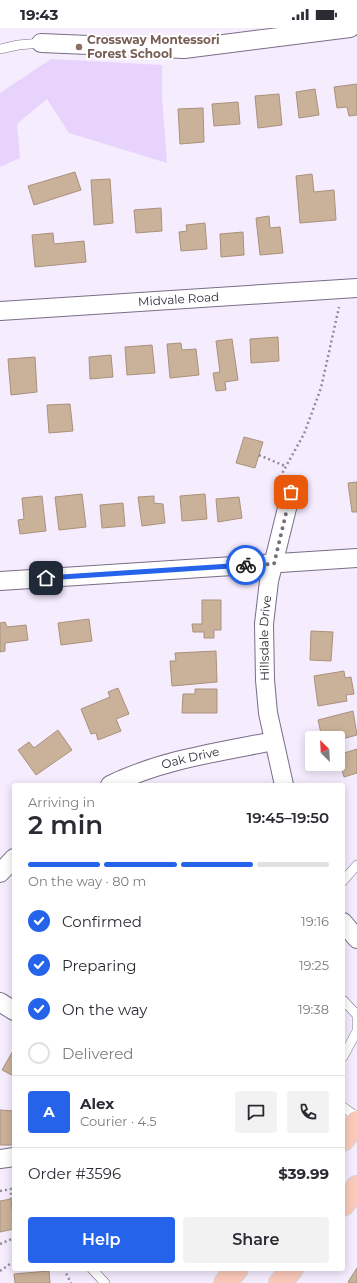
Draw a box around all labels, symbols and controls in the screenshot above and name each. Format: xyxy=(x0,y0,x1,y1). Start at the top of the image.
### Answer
text: 19:43 xyxy=(20,5,58,24)
place label: Crossway Montessori Forest School xyxy=(87,32,220,61)
marker: Crossway Montessori Forest School xyxy=(74,42,84,52)
street label: Midvale Road xyxy=(138,289,220,309)
pin xyxy=(274,475,308,509)
icon: bag xyxy=(280,481,302,503)
courier xyxy=(226,545,266,585)
icon: bike xyxy=(235,554,257,576)
pin xyxy=(29,561,63,595)
icon: home xyxy=(35,567,57,589)
street label: Hillsdale Drive xyxy=(256,594,274,681)
north arrow xyxy=(305,731,345,771)
map controls xyxy=(305,731,345,771)
street label: Oak Drive xyxy=(160,744,221,772)
text: Arriving in xyxy=(28,794,95,810)
text: 19:45–19:50 xyxy=(246,808,329,827)
text: 2 min xyxy=(28,809,103,841)
text: On the way · 80 m xyxy=(28,873,146,889)
icon: check xyxy=(28,910,50,932)
text: Confirmed xyxy=(62,912,142,931)
text: 19:16 xyxy=(301,913,329,929)
icon: check xyxy=(28,954,50,976)
text: Preparing xyxy=(62,956,137,975)
text: 19:25 xyxy=(299,957,329,973)
icon: check xyxy=(28,998,50,1020)
text: On the way xyxy=(62,1000,147,1019)
text: 19:38 xyxy=(298,1001,329,1017)
text: Delivered xyxy=(62,1044,134,1063)
button: chat xyxy=(235,1091,277,1133)
button: phone xyxy=(287,1091,329,1133)
text: Alex xyxy=(80,1094,114,1113)
text: A xyxy=(43,1102,55,1121)
text: Courier · 4.5 xyxy=(80,1113,157,1129)
text: Order #3596 xyxy=(28,1164,121,1183)
text: $39.99 xyxy=(278,1164,329,1183)
button: Help xyxy=(28,1217,175,1263)
button: Share xyxy=(183,1217,329,1263)

